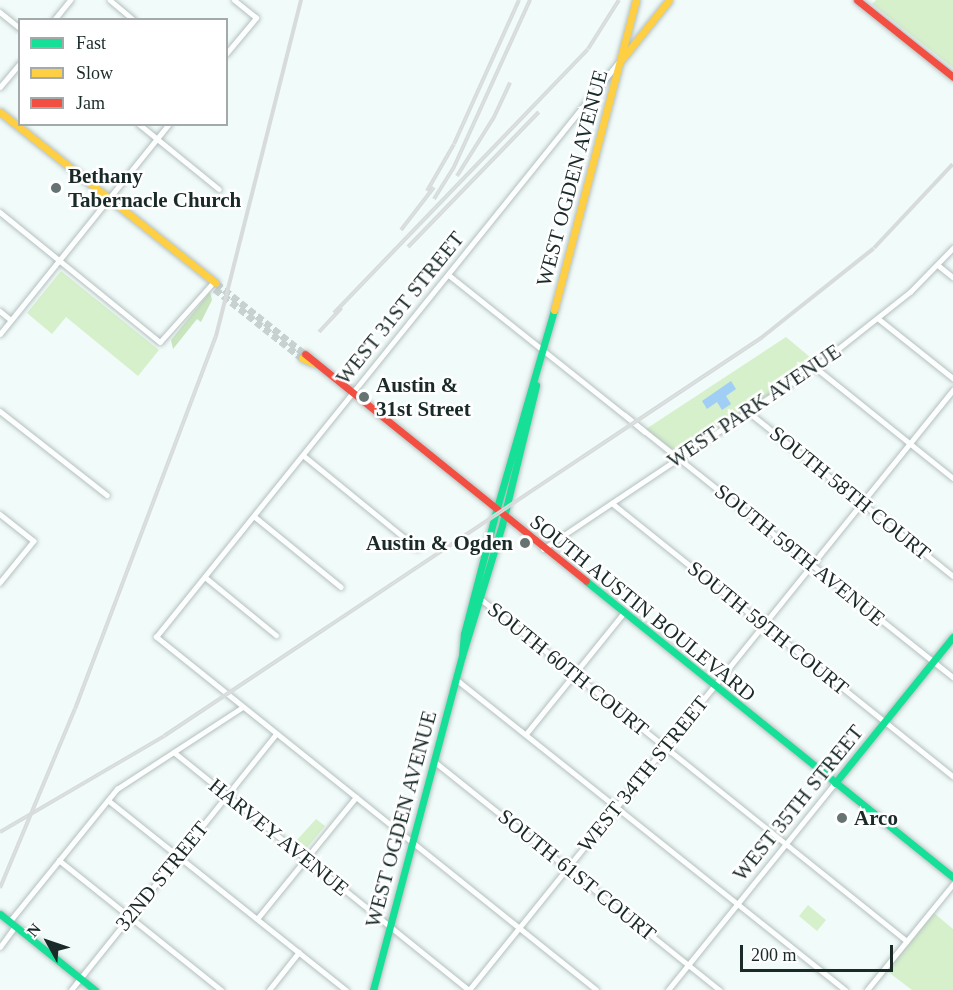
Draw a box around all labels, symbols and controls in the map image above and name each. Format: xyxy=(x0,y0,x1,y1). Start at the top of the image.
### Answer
legend xyxy=(18,18,228,126)
text: Fast xyxy=(76,33,106,53)
text: Slow xyxy=(76,63,113,83)
street label: WEST OGDEN AVENUE xyxy=(531,66,613,290)
text: Jam xyxy=(76,93,105,113)
place label: Bethany Tabernacle Church xyxy=(68,163,241,213)
marker: Bethany Tabernacle Church xyxy=(49,181,63,195)
street label: WEST 31ST STREET xyxy=(330,226,470,390)
street label: WEST PARK AVENUE xyxy=(662,338,846,474)
place label: Austin & 31st Street xyxy=(376,372,471,422)
marker: Austin & 31st Street xyxy=(357,390,371,404)
street label: SOUTH 58TH COURT xyxy=(765,420,935,566)
street label: SOUTH 59TH AVENUE xyxy=(709,478,891,632)
street label: SOUTH AUSTIN BOULEVARD xyxy=(525,509,761,707)
place label: Austin & Ogden xyxy=(366,530,513,556)
marker: Austin & Ogden xyxy=(518,536,532,550)
street label: SOUTH 59TH COURT xyxy=(683,555,853,701)
street label: SOUTH 60TH COURT xyxy=(483,596,653,742)
street label: WEST 34TH STREET xyxy=(572,691,714,857)
street label: WEST OGDEN AVENUE xyxy=(360,707,442,931)
street label: WEST 35TH STREET xyxy=(727,720,869,886)
street label: HARVEY AVENUE xyxy=(203,772,355,902)
street label: SOUTH 61ST COURT xyxy=(493,804,661,946)
place label: Arco xyxy=(854,805,898,831)
marker: Arco xyxy=(835,811,849,825)
street label: 32ND STREET xyxy=(110,816,214,936)
north arrow xyxy=(18,912,78,972)
text: N xyxy=(24,920,44,940)
scale bar xyxy=(743,933,896,971)
text: 200 m xyxy=(751,945,797,965)

